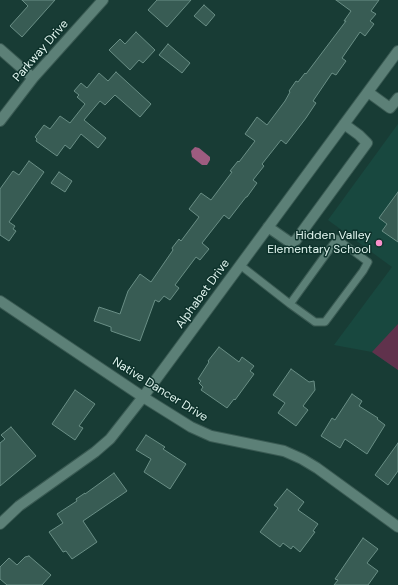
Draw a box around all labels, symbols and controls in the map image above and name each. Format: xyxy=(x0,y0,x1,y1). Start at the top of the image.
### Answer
street label: Parkway Drive xyxy=(10,17,72,85)
place label: Hidden Valley Elementary School xyxy=(267,229,371,257)
marker: Hidden Valley Elementary School xyxy=(374,238,384,248)
street label: Alphabet Drive xyxy=(173,257,233,331)
street label: Native Dancer Drive xyxy=(110,355,210,425)

